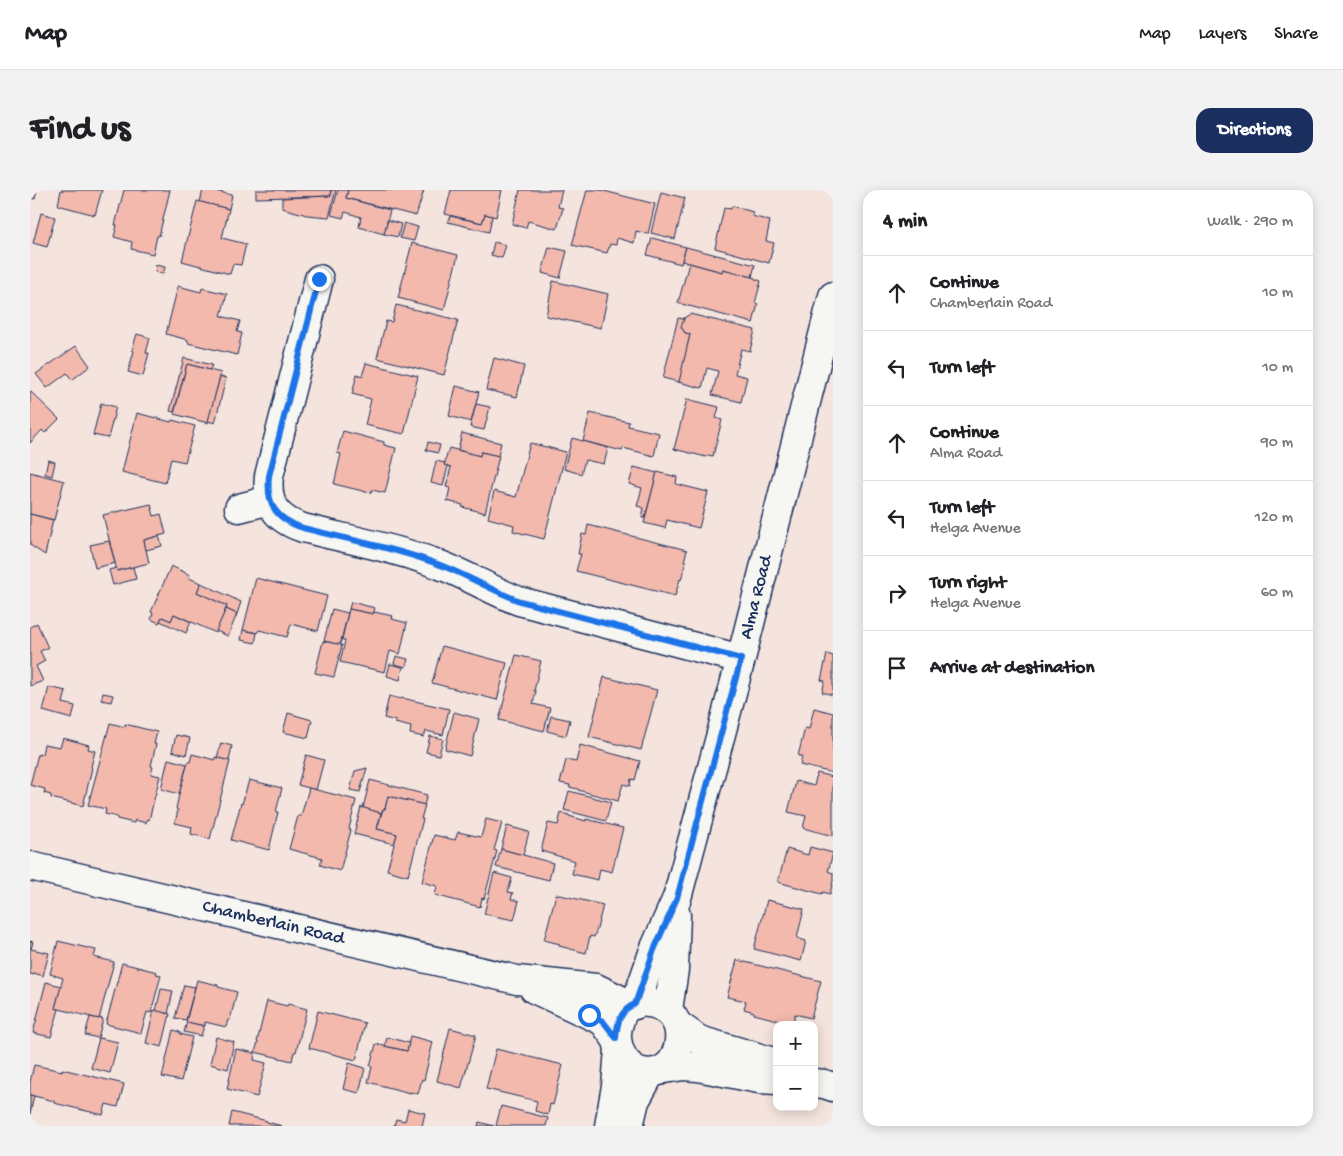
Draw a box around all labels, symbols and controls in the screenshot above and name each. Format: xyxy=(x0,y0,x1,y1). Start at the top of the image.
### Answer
text: Map xyxy=(25,20,67,49)
text: Map xyxy=(1139,24,1171,45)
text: Layers xyxy=(1199,24,1246,45)
text: Share xyxy=(1274,24,1318,45)
button: Directions xyxy=(1196,108,1313,153)
text: Find us xyxy=(30,110,130,151)
text: 4 min xyxy=(883,210,927,235)
text: Walk · 290 m xyxy=(1207,213,1293,232)
route end xyxy=(308,268,331,291)
text: Continue xyxy=(930,272,999,295)
icon: ahead xyxy=(883,279,911,307)
text: 10 m xyxy=(1262,284,1293,303)
text: Chamberlain Road xyxy=(930,295,1052,314)
icon: left xyxy=(883,354,911,382)
text: Turn left xyxy=(930,357,994,380)
text: 10 m xyxy=(1262,359,1293,378)
text: Continue xyxy=(930,422,999,445)
icon: ahead xyxy=(883,429,911,457)
text: 90 m xyxy=(1261,434,1293,453)
text: Alma Road xyxy=(930,445,1002,464)
text: Turn left xyxy=(930,497,994,520)
icon: left xyxy=(883,504,911,532)
text: 120 m xyxy=(1254,509,1293,528)
text: Helga Avenue xyxy=(930,520,1021,539)
street label: Alma Road xyxy=(735,551,779,642)
text: Turn right xyxy=(930,572,1006,595)
icon: right xyxy=(883,579,911,607)
text: 60 m xyxy=(1261,584,1293,603)
text: Helga Avenue xyxy=(930,595,1021,614)
icon: arrive xyxy=(883,654,911,682)
text: Arrive at destination xyxy=(930,657,1094,680)
street label: Chamberlain Road xyxy=(200,895,349,951)
route start xyxy=(578,1004,601,1027)
map controls xyxy=(773,1021,818,1111)
button: + xyxy=(773,1021,818,1066)
button: − xyxy=(773,1066,818,1111)

